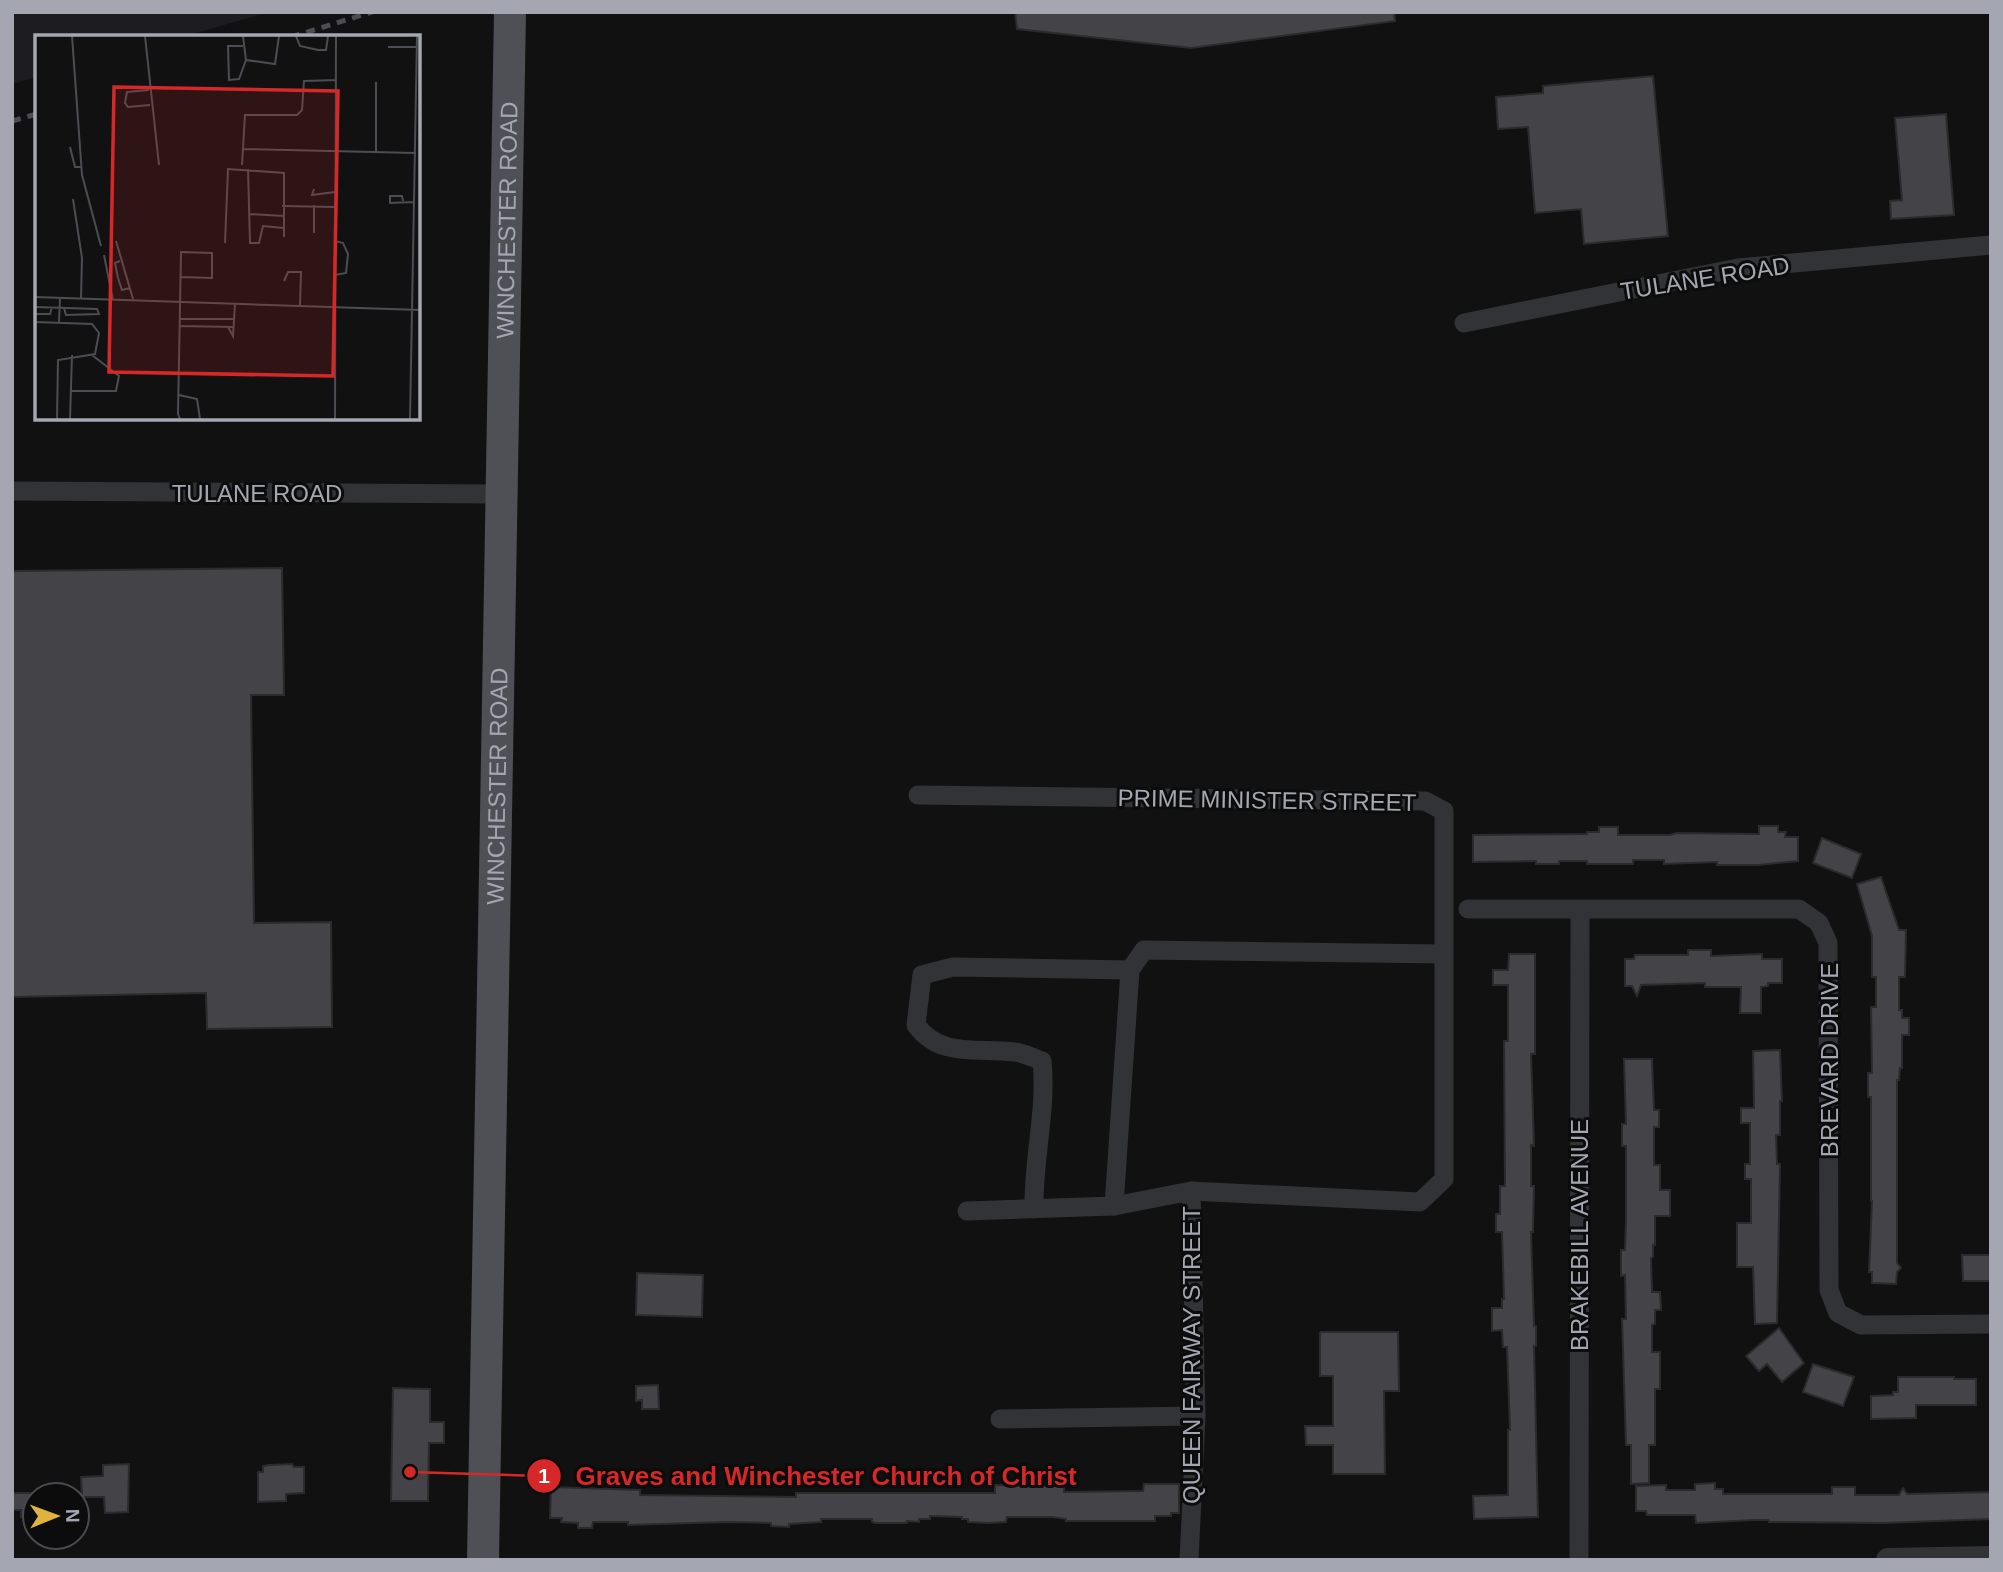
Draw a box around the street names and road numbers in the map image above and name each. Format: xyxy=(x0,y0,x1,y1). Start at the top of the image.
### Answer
street label: WINCHESTER ROAD xyxy=(491,101,522,339)
street label: TULANE ROAD xyxy=(1619,251,1791,305)
street label: TULANE ROAD xyxy=(172,480,342,507)
street label: WINCHESTER ROAD xyxy=(481,667,512,905)
street label: PRIME MINISTER STREET xyxy=(1117,784,1417,816)
street label: BREVARD DRIVE xyxy=(1816,963,1843,1157)
street label: BRAKEBILL AVENUE xyxy=(1566,1119,1593,1351)
street label: QUEEN FAIRWAY STREET xyxy=(1178,1206,1205,1504)

